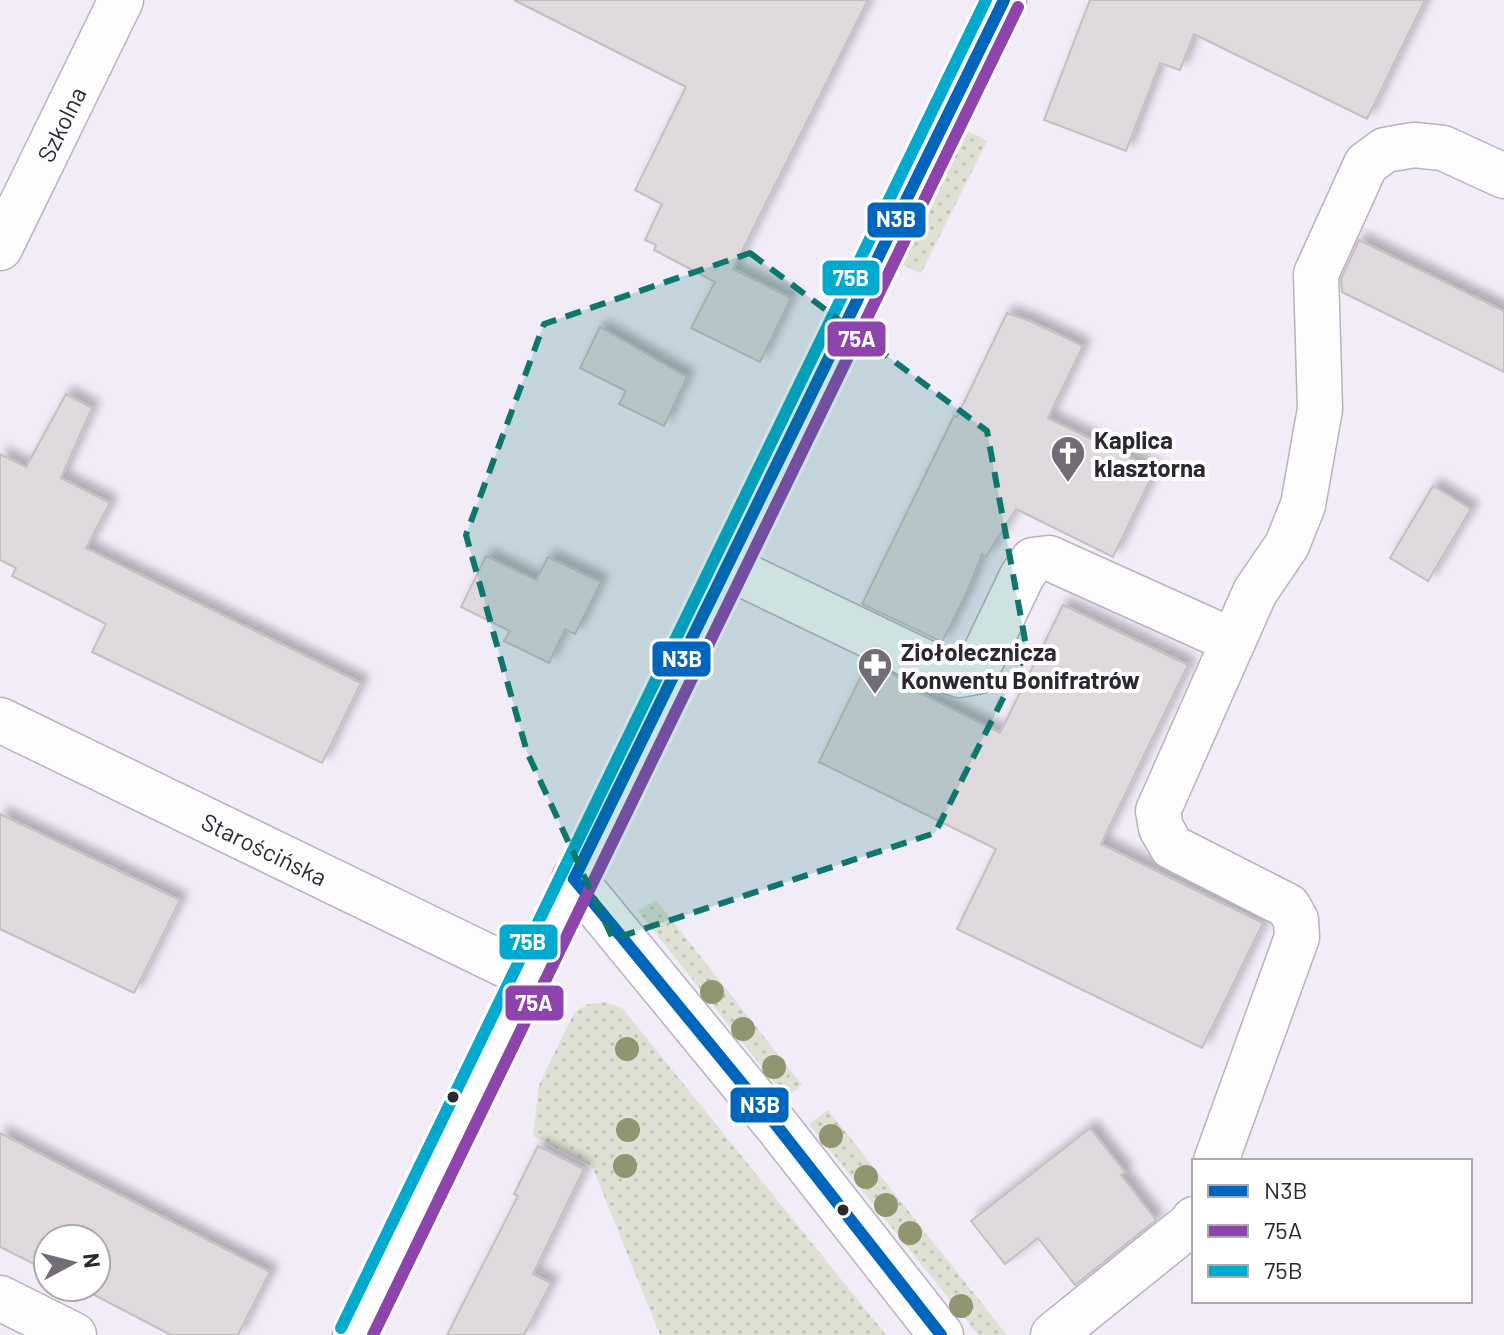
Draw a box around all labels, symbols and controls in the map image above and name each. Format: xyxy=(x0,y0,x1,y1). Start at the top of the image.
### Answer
street label: Szkolna xyxy=(30,82,91,166)
line badge: N3B xyxy=(866,201,927,239)
text: N3B xyxy=(876,205,916,231)
line badge: 75B xyxy=(821,259,881,297)
text: 75B xyxy=(833,264,869,290)
line badge: 75A xyxy=(826,320,887,358)
text: 75A xyxy=(838,325,876,351)
place label: Kaplica klasztorna xyxy=(1094,425,1206,482)
church icon: Kaplica klasztorna xyxy=(1049,434,1087,484)
place label: Ziołolecznicza Konwentu Bonifratrów xyxy=(901,637,1140,694)
line badge: N3B xyxy=(651,640,712,678)
text: N3B xyxy=(662,645,702,671)
pharmacy icon: Ziołolecznicza Konwentu Bonifratrów xyxy=(856,646,894,696)
street label: Starościńska xyxy=(197,806,332,891)
line badge: 75B xyxy=(498,923,559,961)
text: 75B xyxy=(510,928,546,954)
line badge: 75A xyxy=(504,984,565,1022)
text: 75A xyxy=(515,989,553,1015)
line badge: N3B xyxy=(729,1086,790,1124)
unlabelled marker xyxy=(445,1089,461,1105)
text: N3B xyxy=(740,1091,780,1117)
legend xyxy=(1192,1159,1472,1303)
text: N3B xyxy=(1264,1175,1308,1204)
unlabelled marker xyxy=(835,1202,851,1218)
text: 75A xyxy=(1264,1215,1302,1244)
north arrow xyxy=(32,1223,112,1303)
text: N xyxy=(79,1252,107,1269)
text: 75B xyxy=(1264,1255,1303,1284)

